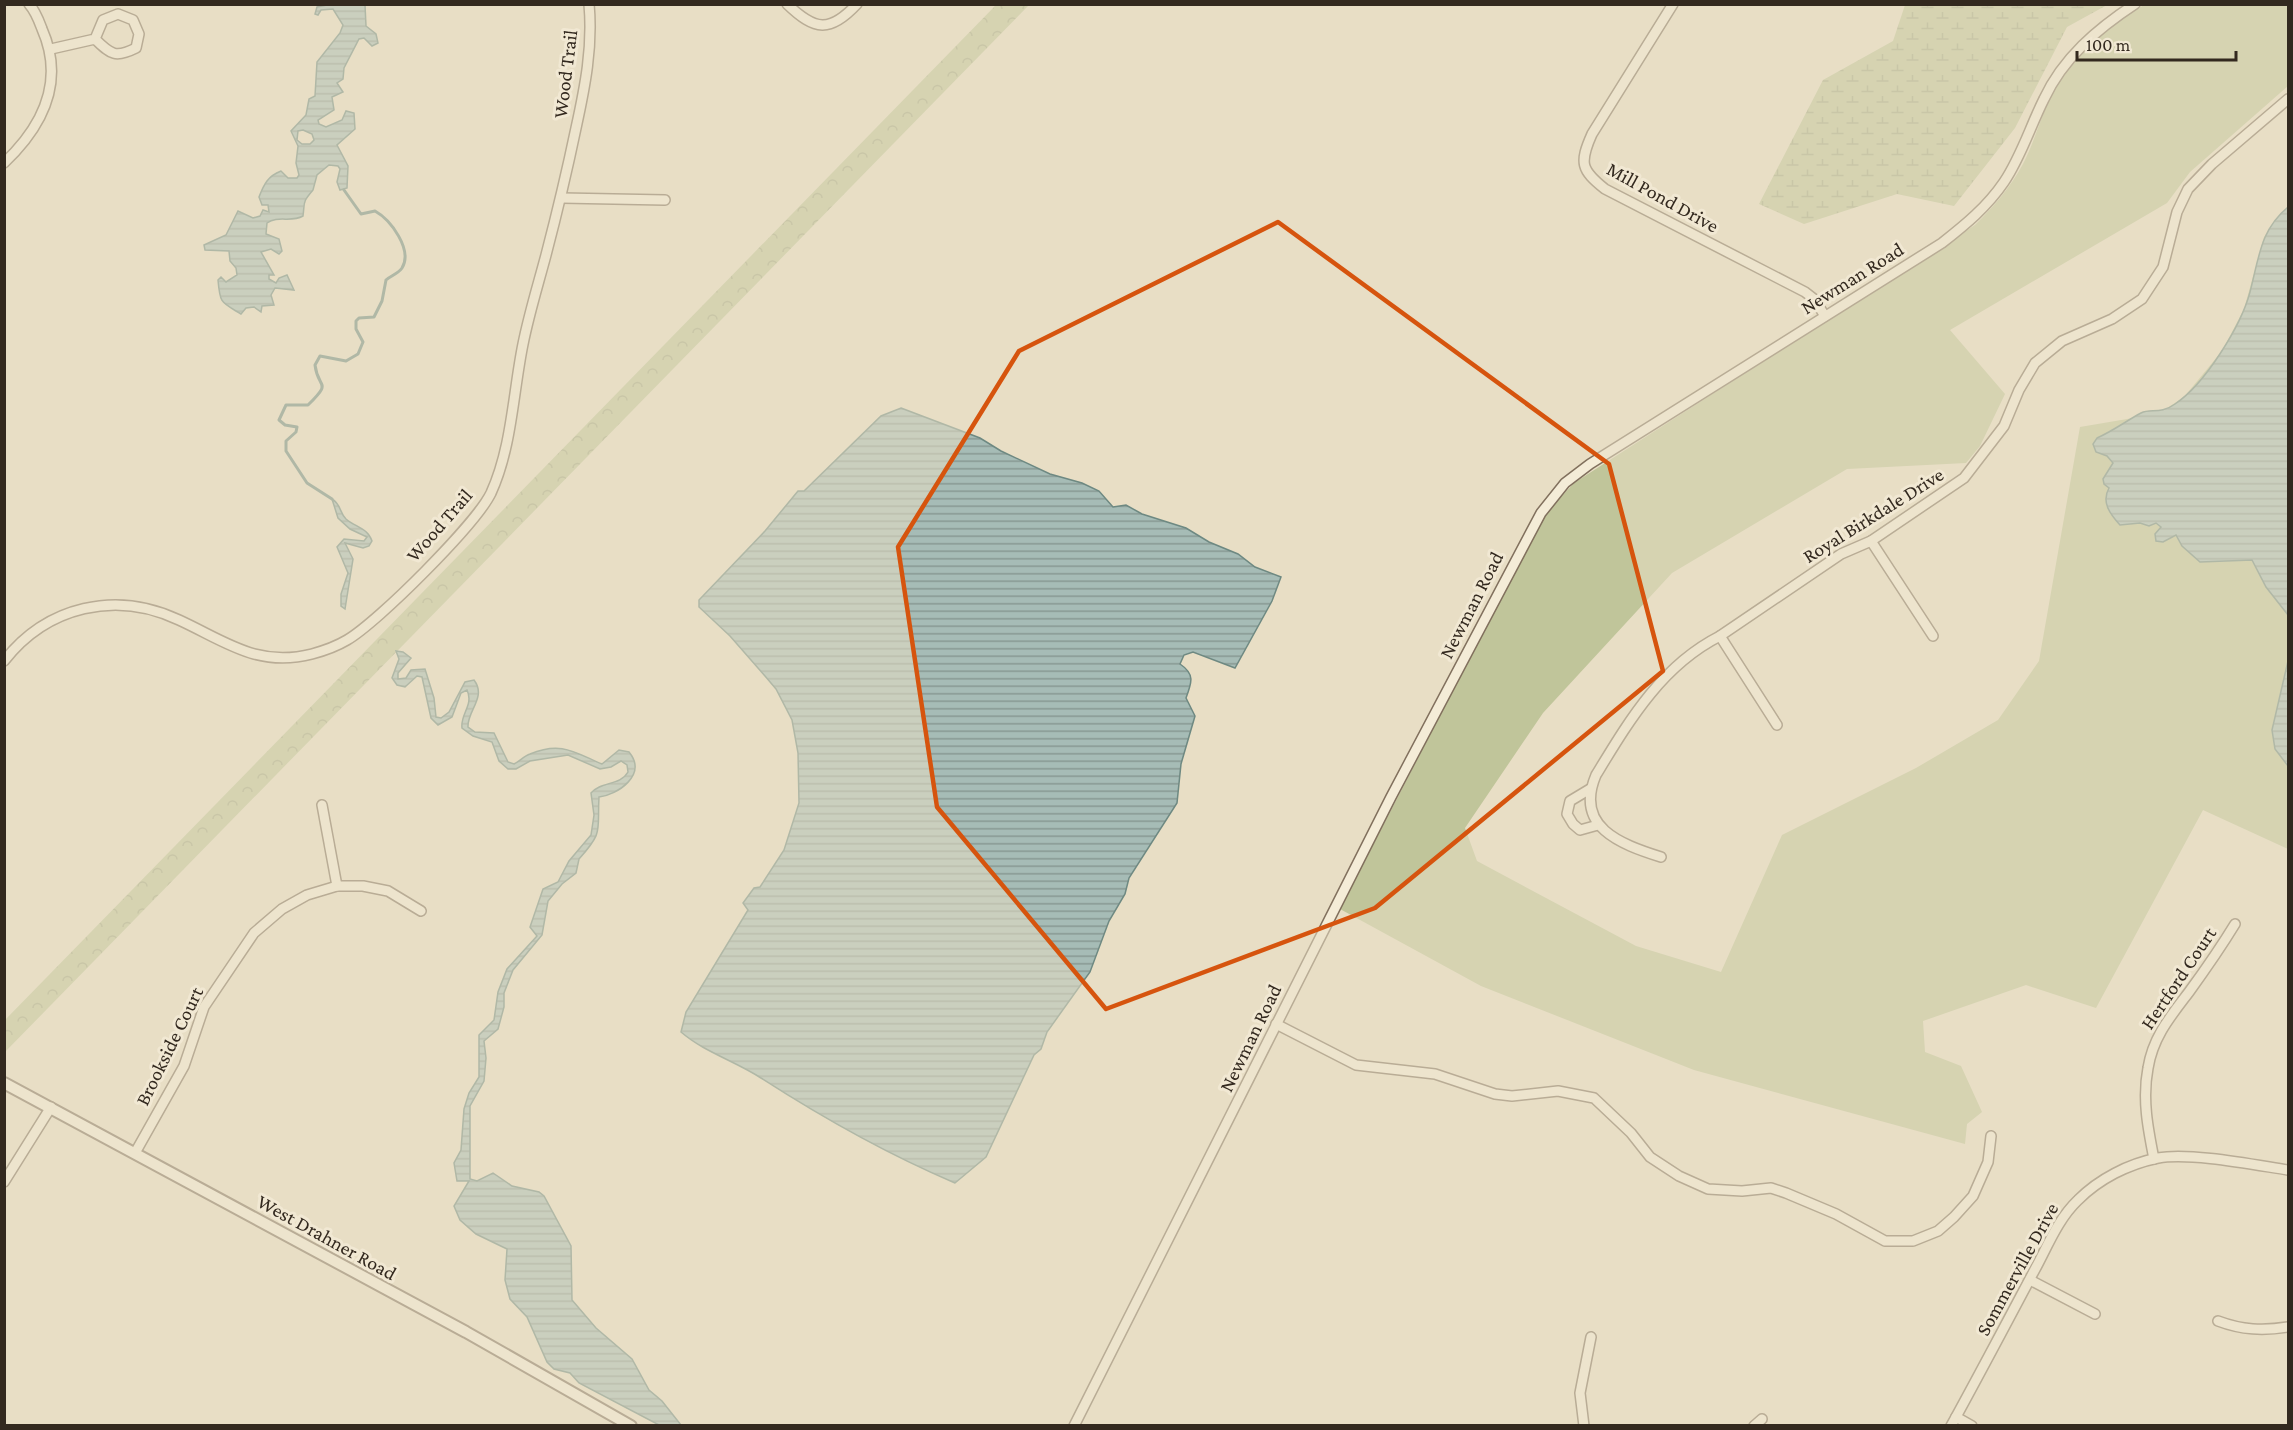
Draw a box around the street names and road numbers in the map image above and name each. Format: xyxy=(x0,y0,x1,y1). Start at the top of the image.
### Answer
street label: Wood Trail xyxy=(549,28,581,120)
street label: Mill Pond Drive xyxy=(1603,157,1723,237)
street label: Newman Road xyxy=(1797,237,1908,318)
street label: Royal Birkdale Drive xyxy=(1799,463,1948,568)
street label: Wood Trail xyxy=(402,484,476,566)
street label: Newman Road xyxy=(1435,548,1508,662)
street label: Hertford Court xyxy=(2136,923,2220,1033)
street label: Newman Road xyxy=(1214,980,1286,1095)
street label: Brookside Court xyxy=(131,983,207,1109)
street label: West Drahner Road xyxy=(254,1190,401,1285)
street label: Sommerville Drive xyxy=(1971,1199,2063,1339)

